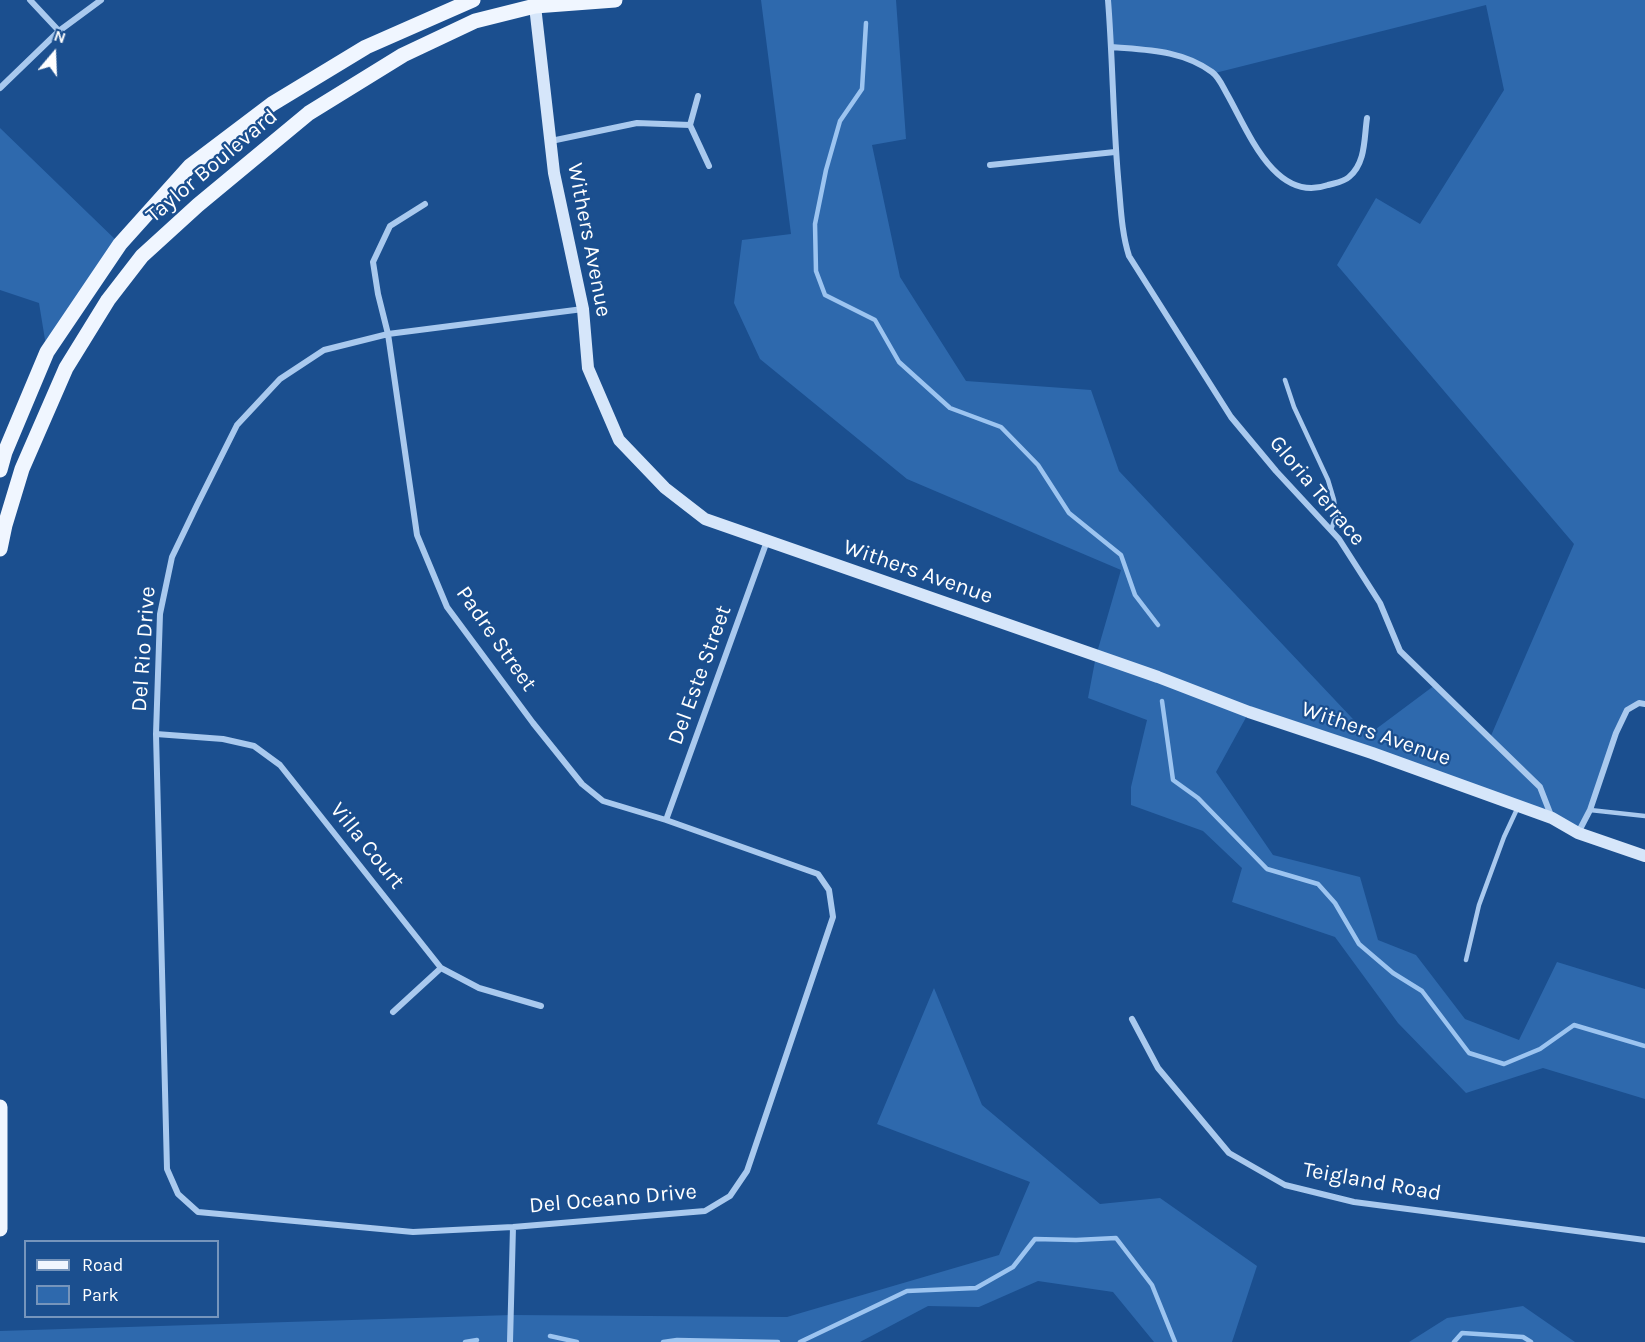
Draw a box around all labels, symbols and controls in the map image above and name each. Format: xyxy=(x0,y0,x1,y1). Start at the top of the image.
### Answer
north arrow xyxy=(24,24,84,84)
text: N xyxy=(51,26,69,47)
street label: Taylor Boulevard xyxy=(141,103,283,229)
street label: Withers Avenue xyxy=(561,161,617,319)
street label: Gloria Terrace xyxy=(1263,431,1371,551)
street label: Withers Avenue xyxy=(840,534,996,610)
street label: Padre Street xyxy=(450,581,542,697)
street label: Del Rio Drive xyxy=(126,585,162,713)
street label: Del Este Street xyxy=(663,602,737,748)
street label: Withers Avenue xyxy=(1298,696,1454,772)
street label: Villa Court xyxy=(324,797,410,895)
street label: Teigland Road xyxy=(1301,1157,1443,1207)
street label: Del Oceano Drive xyxy=(528,1179,698,1219)
legend xyxy=(24,1240,219,1318)
text: Road xyxy=(82,1254,123,1276)
text: Park xyxy=(82,1284,119,1306)

